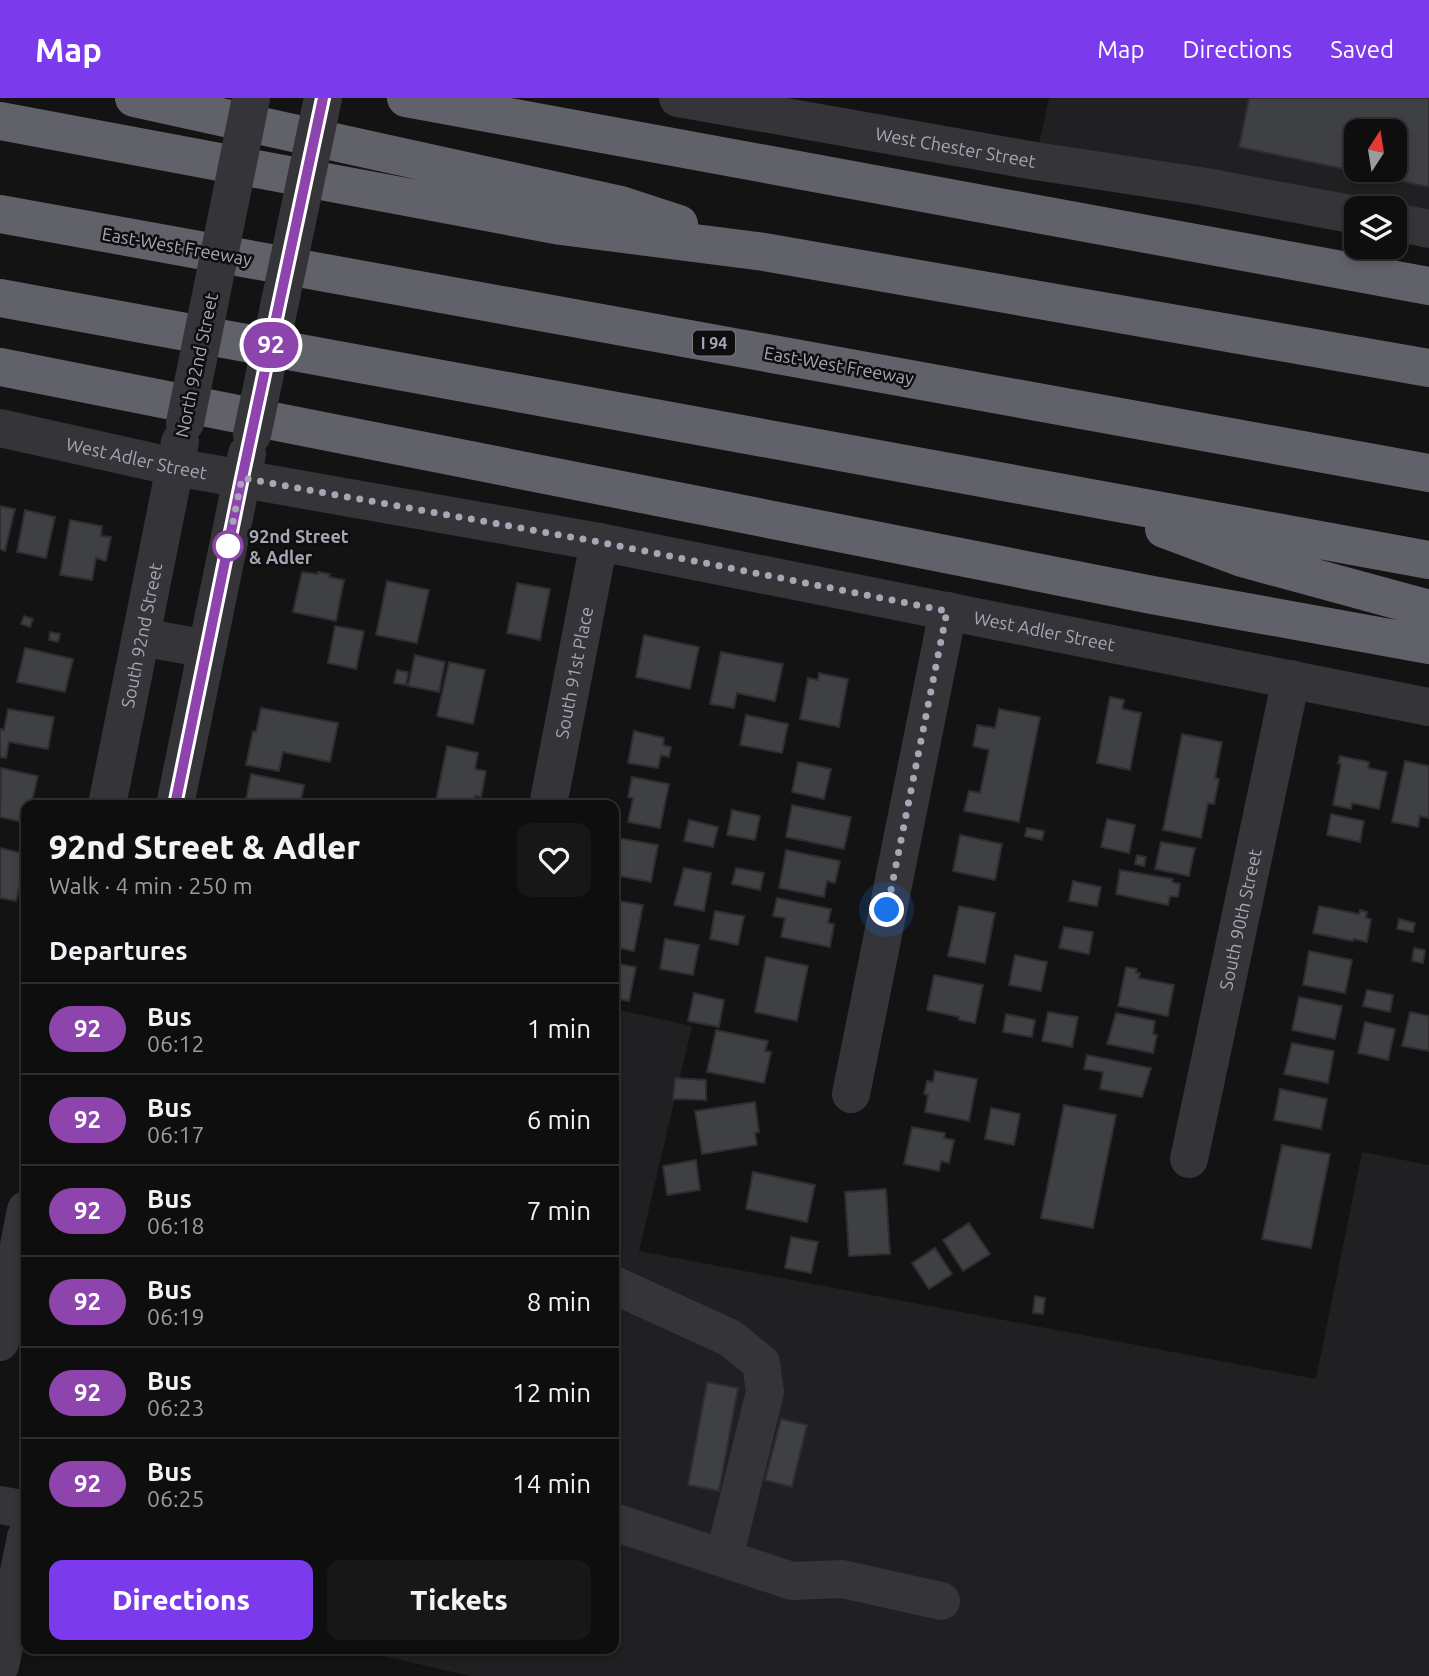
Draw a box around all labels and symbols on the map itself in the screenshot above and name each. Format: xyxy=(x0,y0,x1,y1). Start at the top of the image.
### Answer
north arrow xyxy=(1344,119,1407,182)
street label: West Chester Street xyxy=(874,123,1038,171)
street label: East-West Freeway xyxy=(100,223,254,269)
street label: North 92nd Street xyxy=(171,291,221,439)
line badge: 92 xyxy=(240,322,302,368)
road number: I 94 xyxy=(693,330,735,356)
street label: East-West Freeway xyxy=(762,342,916,388)
street label: West Adler Street xyxy=(64,433,209,482)
place label: 92nd Street & Adler xyxy=(249,526,349,567)
marker: 92nd Street & Adler xyxy=(213,531,243,561)
street label: South 92nd Street xyxy=(117,561,165,710)
street label: South 91st Place xyxy=(551,605,596,740)
street label: West Adler Street xyxy=(972,607,1117,654)
street label: South 90th Street xyxy=(1215,847,1265,992)
your location xyxy=(869,892,904,927)

